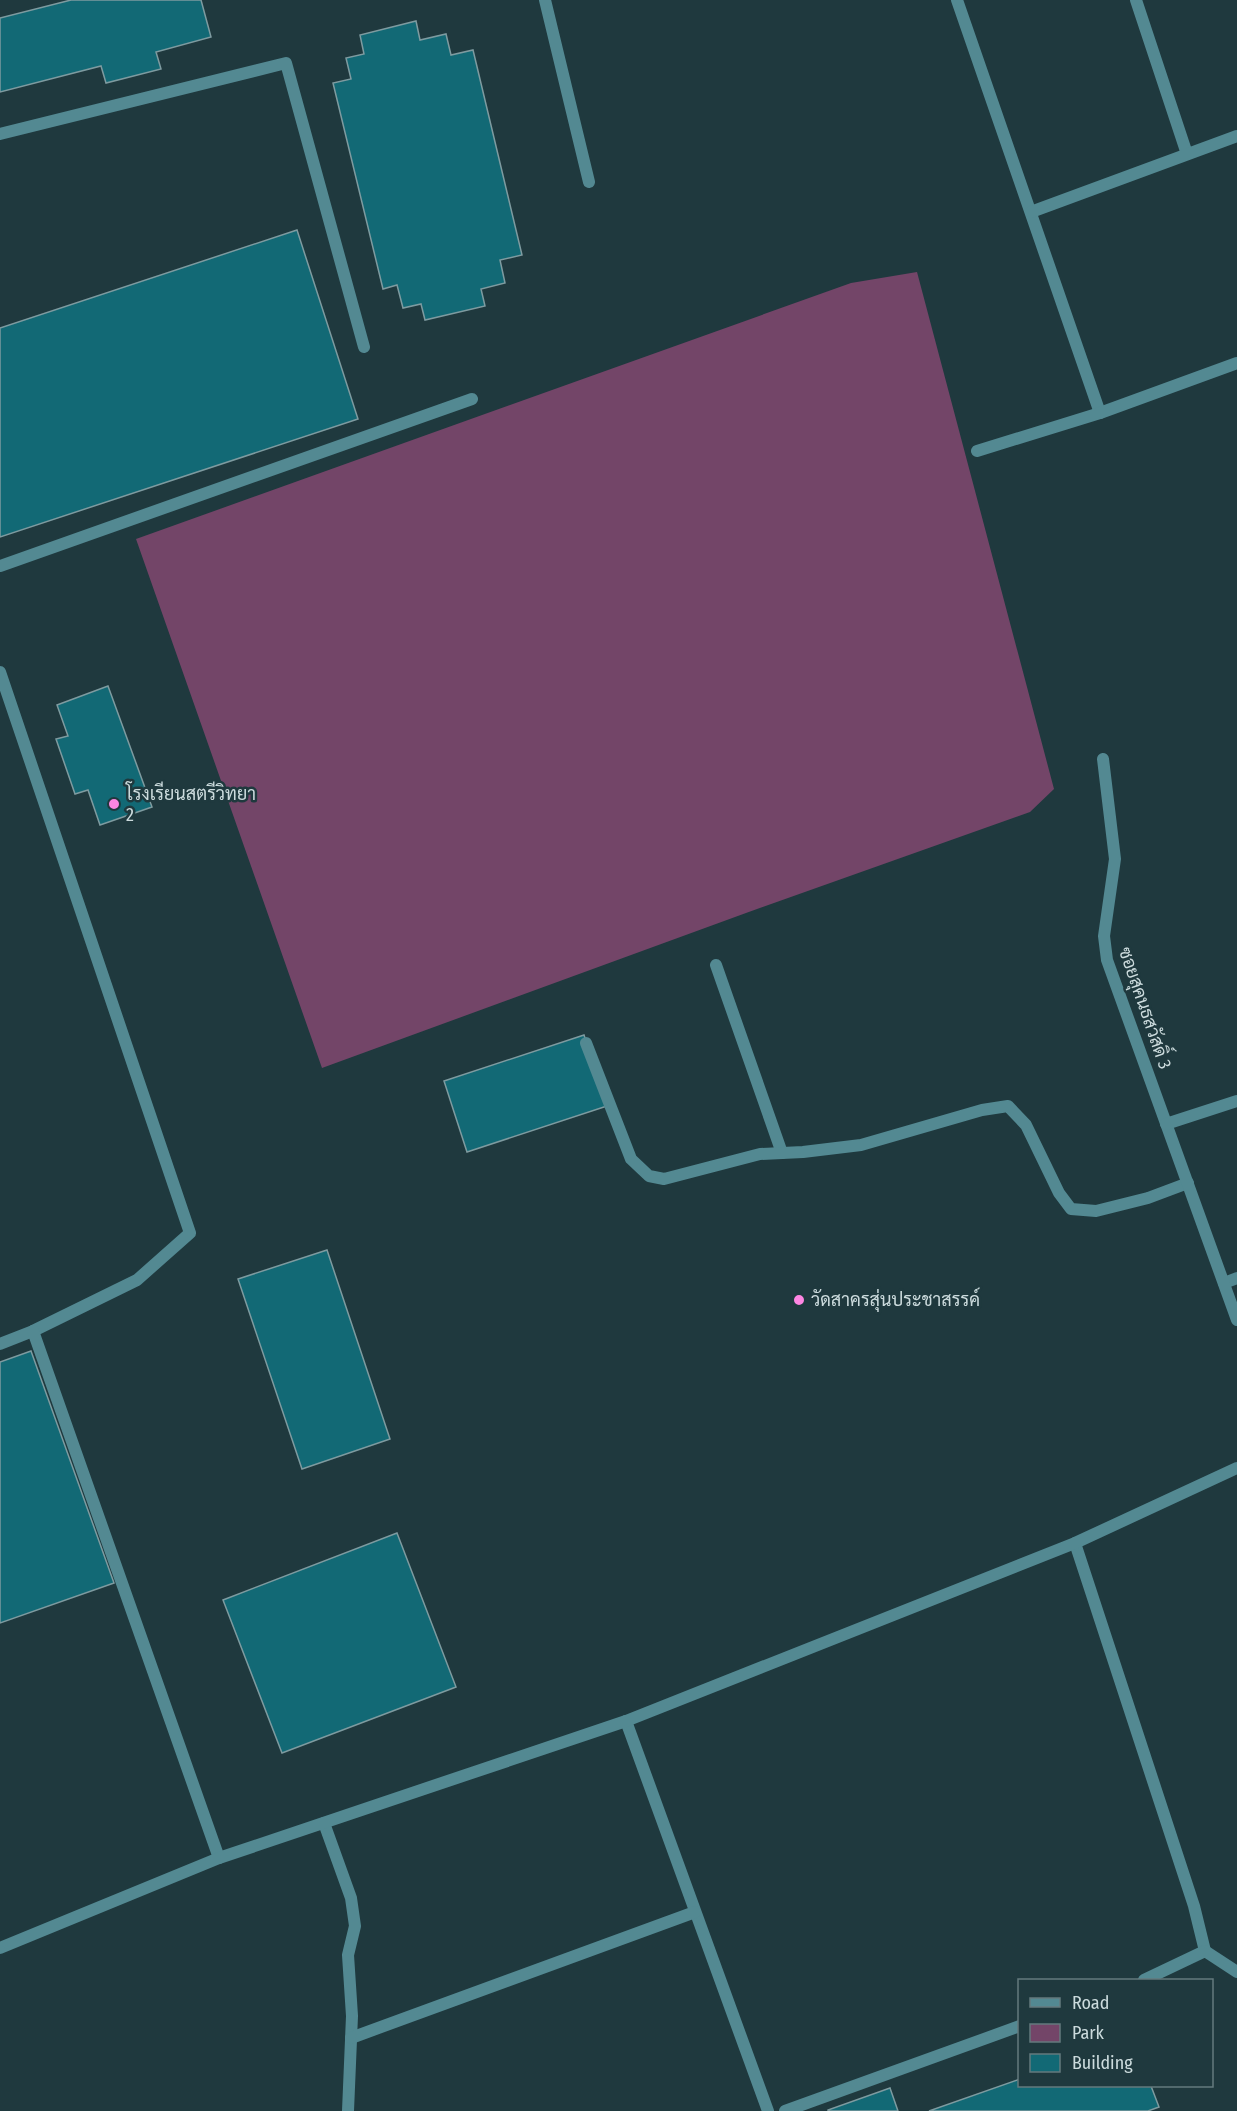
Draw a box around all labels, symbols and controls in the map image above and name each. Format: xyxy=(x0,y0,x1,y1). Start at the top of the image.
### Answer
place label: โรงเรียนสตรีวิทยา 2 xyxy=(125,781,256,826)
marker: โรงเรียนสตรีวิทยา 2 xyxy=(107,797,121,811)
street label: ซอยสุคนธสวัสดิ์ 3 xyxy=(1113,942,1181,1072)
place label: วัดสาครสุ่นประชาสรรค์ xyxy=(811,1287,980,1312)
marker: วัดสาครสุ่นประชาสรรค์ xyxy=(792,1293,806,1307)
legend xyxy=(1018,1979,1213,2087)
text: Road xyxy=(1072,1992,1109,2014)
text: Park xyxy=(1072,2022,1105,2044)
text: Building xyxy=(1072,2052,1133,2074)

